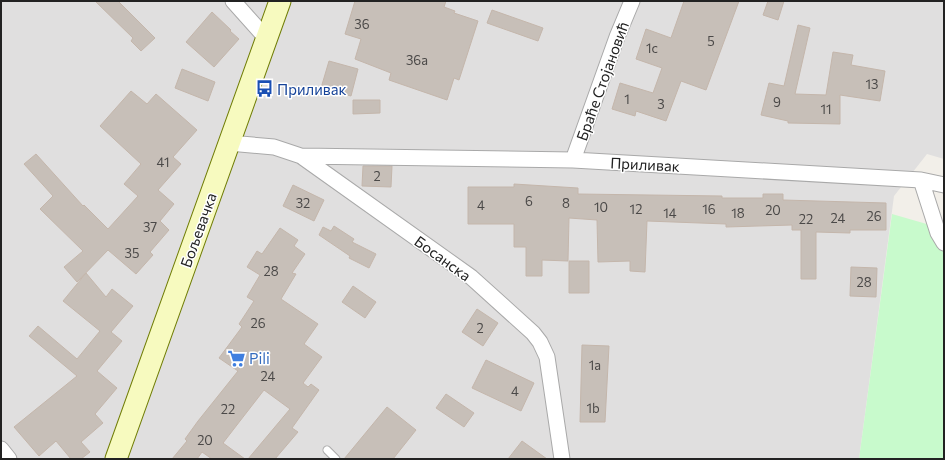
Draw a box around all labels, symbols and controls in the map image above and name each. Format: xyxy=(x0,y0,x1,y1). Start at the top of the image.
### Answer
house number: 36 xyxy=(354,16,370,32)
street label: Браће Стојановић xyxy=(572,19,632,143)
house number: 5 xyxy=(707,33,715,49)
house number: 1c xyxy=(646,40,658,56)
house number: 36a xyxy=(406,52,428,68)
house number: 13 xyxy=(866,76,878,92)
bus stop icon: Приливак xyxy=(254,79,274,99)
place label: Приливак xyxy=(277,80,347,98)
house number: 1 xyxy=(624,91,630,107)
house number: 9 xyxy=(773,94,781,110)
house number: 3 xyxy=(657,96,665,112)
house number: 11 xyxy=(820,101,832,117)
street label: Приливак xyxy=(610,153,680,175)
house number: 41 xyxy=(157,154,169,170)
house number: 2 xyxy=(373,168,381,184)
street label: Бољевачка xyxy=(176,190,220,270)
house number: 6 xyxy=(525,193,533,209)
house number: 32 xyxy=(296,195,310,211)
house number: 8 xyxy=(562,195,570,211)
house number: 4 xyxy=(477,197,485,213)
house number: 10 xyxy=(594,199,608,215)
house number: 12 xyxy=(630,201,642,217)
house number: 16 xyxy=(702,201,716,217)
house number: 20 xyxy=(765,202,781,218)
house number: 14 xyxy=(663,205,677,221)
house number: 18 xyxy=(731,205,745,221)
house number: 26 xyxy=(866,208,882,224)
house number: 24 xyxy=(831,210,846,226)
house number: 22 xyxy=(799,211,813,227)
house number: 37 xyxy=(143,219,157,235)
street label: Босанска xyxy=(411,232,475,284)
house number: 35 xyxy=(125,245,139,261)
house number: 28 xyxy=(263,263,279,279)
house number: 28 xyxy=(856,274,872,290)
house number: 26 xyxy=(250,315,266,331)
house number: 2 xyxy=(476,320,484,336)
supermarket icon: Pili xyxy=(226,348,246,368)
place label: Pili xyxy=(249,349,270,367)
house number: 1a xyxy=(589,357,601,373)
house number: 24 xyxy=(261,368,276,384)
house number: 4 xyxy=(511,383,519,399)
house number: 1b xyxy=(586,400,600,416)
house number: 22 xyxy=(221,401,235,417)
house number: 20 xyxy=(197,432,213,448)

